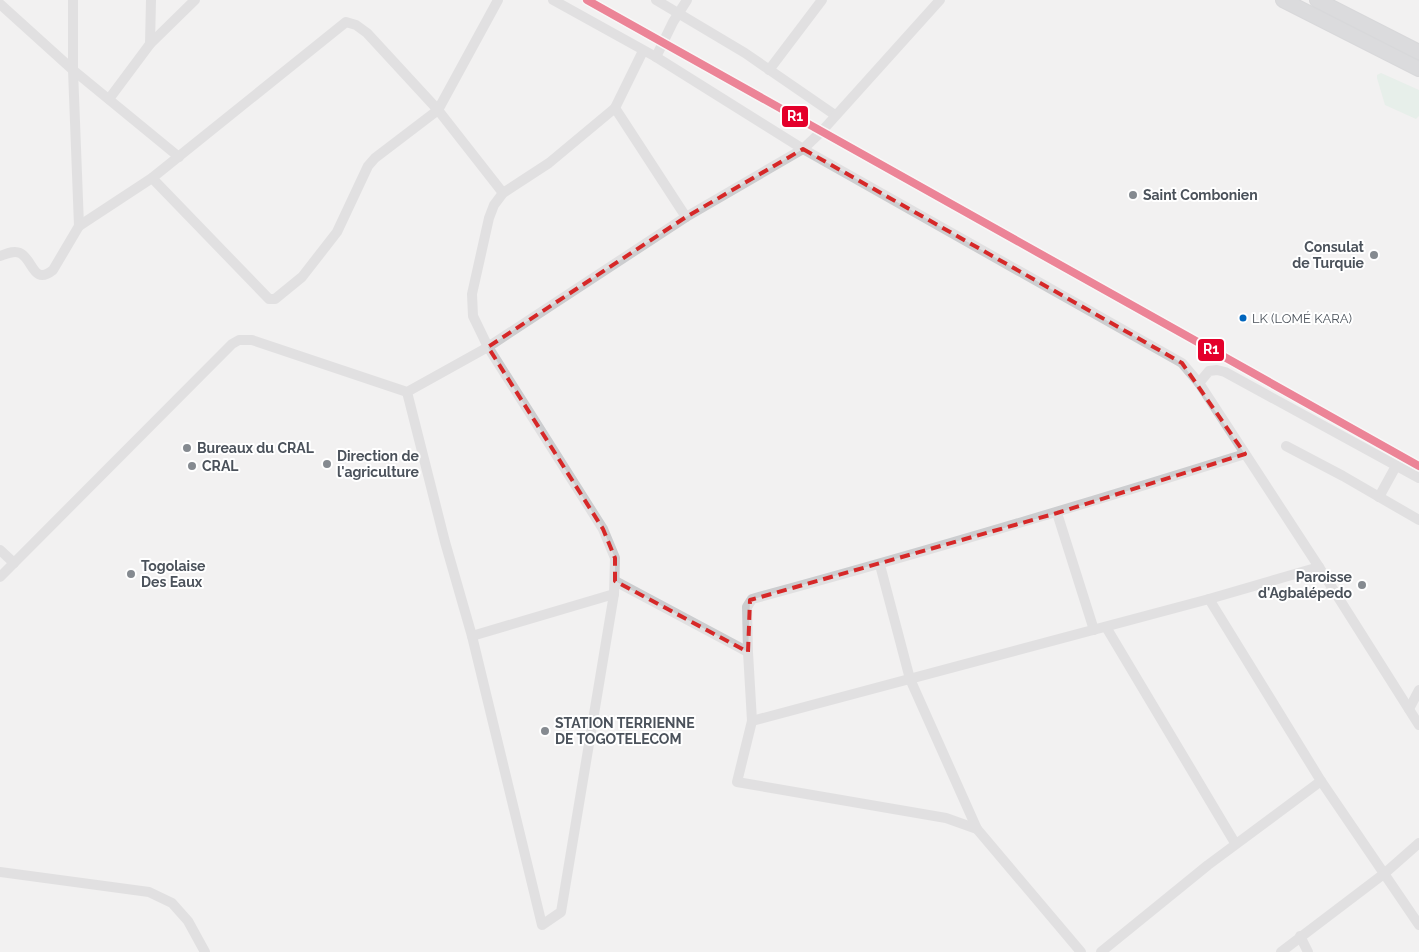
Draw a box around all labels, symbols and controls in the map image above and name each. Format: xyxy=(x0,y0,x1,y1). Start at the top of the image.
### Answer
line badge: R1 xyxy=(781,105,809,128)
text: R1 xyxy=(787,108,803,124)
place label: Saint Combonien xyxy=(1143,187,1258,203)
marker: Saint Combonien xyxy=(1127,189,1139,201)
place label: Consulat de Turquie xyxy=(1292,239,1365,271)
marker: Consulat de Turquie xyxy=(1368,249,1380,261)
place label: LK (LOMÉ KARA) xyxy=(1252,311,1352,326)
marker: LK (LOMÉ KARA) xyxy=(1238,313,1248,323)
line badge: R1 xyxy=(1197,338,1225,362)
text: R1 xyxy=(1203,341,1219,357)
place label: Bureaux du CRAL xyxy=(197,440,315,456)
marker: Bureaux du CRAL xyxy=(181,442,193,454)
place label: Direction de l'agriculture xyxy=(337,448,420,480)
place label: CRAL xyxy=(202,458,239,474)
marker: Direction de l'agriculture xyxy=(321,458,333,470)
marker: CRAL xyxy=(186,460,198,472)
place label: Togolaise Des Eaux xyxy=(141,558,206,590)
marker: Togolaise Des Eaux xyxy=(125,568,137,580)
place label: Paroisse d'Agbalépedo xyxy=(1258,569,1353,601)
marker: Paroisse d'Agbalépedo xyxy=(1356,579,1368,591)
place label: STATION TERRIENNE DE TOGOTELECOM xyxy=(555,715,695,747)
marker: STATION TERRIENNE DE TOGOTELECOM xyxy=(539,725,551,737)

